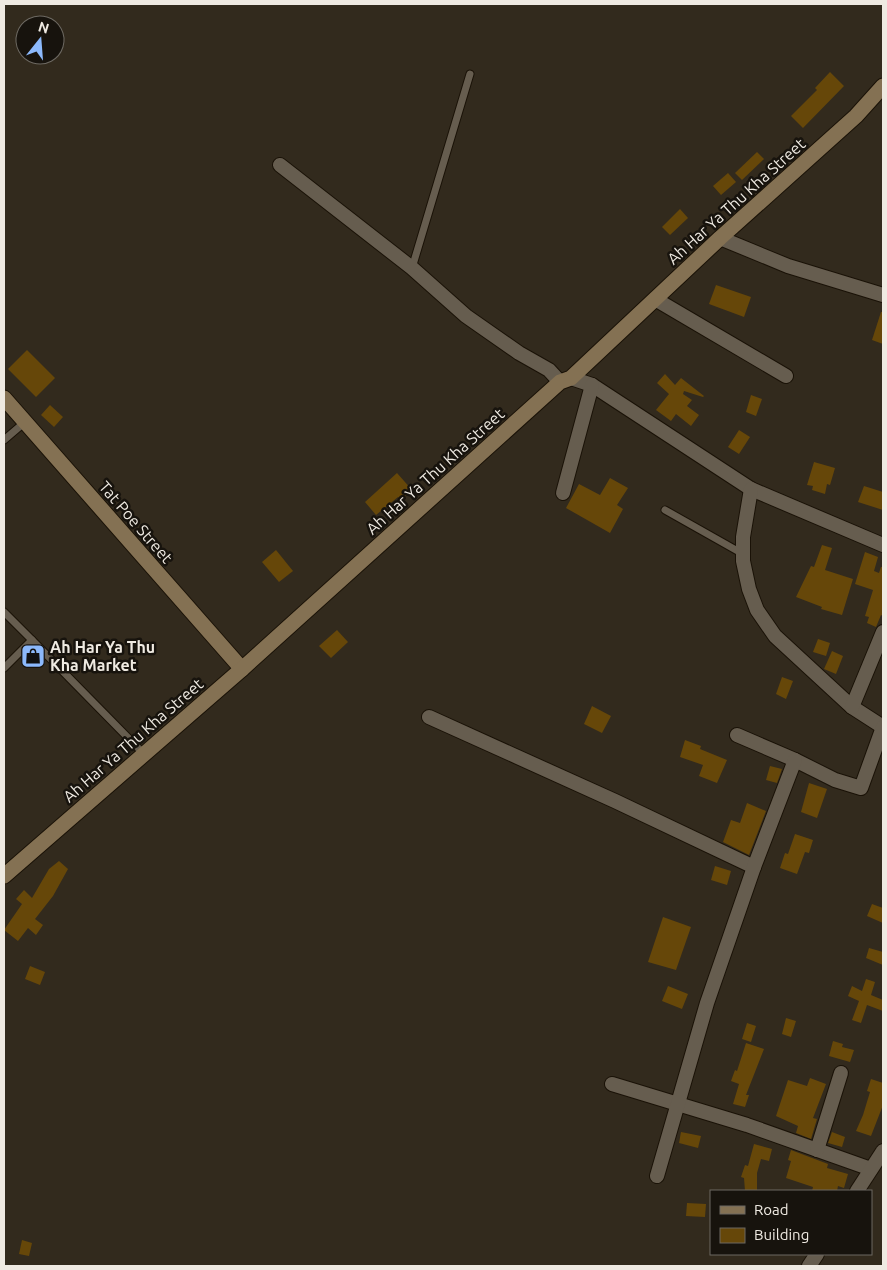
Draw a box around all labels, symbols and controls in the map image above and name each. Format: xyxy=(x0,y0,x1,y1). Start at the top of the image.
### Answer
north arrow xyxy=(15,15,65,65)
text: N xyxy=(36,18,51,37)
street label: Ah Har Ya Thu Kha Street xyxy=(663,134,809,268)
street label: Ah Har Ya Thu Kha Street xyxy=(362,404,508,538)
street label: Tat Poe Street xyxy=(96,477,177,567)
place label: Ah Har Ya Thu Kha Market xyxy=(50,638,155,674)
shop icon: Ah Har Ya Thu Kha Market xyxy=(20,643,46,669)
street label: Ah Har Ya Thu Kha Street xyxy=(59,674,207,806)
legend xyxy=(710,1190,872,1255)
text: Road xyxy=(754,1201,789,1218)
text: Building xyxy=(754,1226,809,1243)

